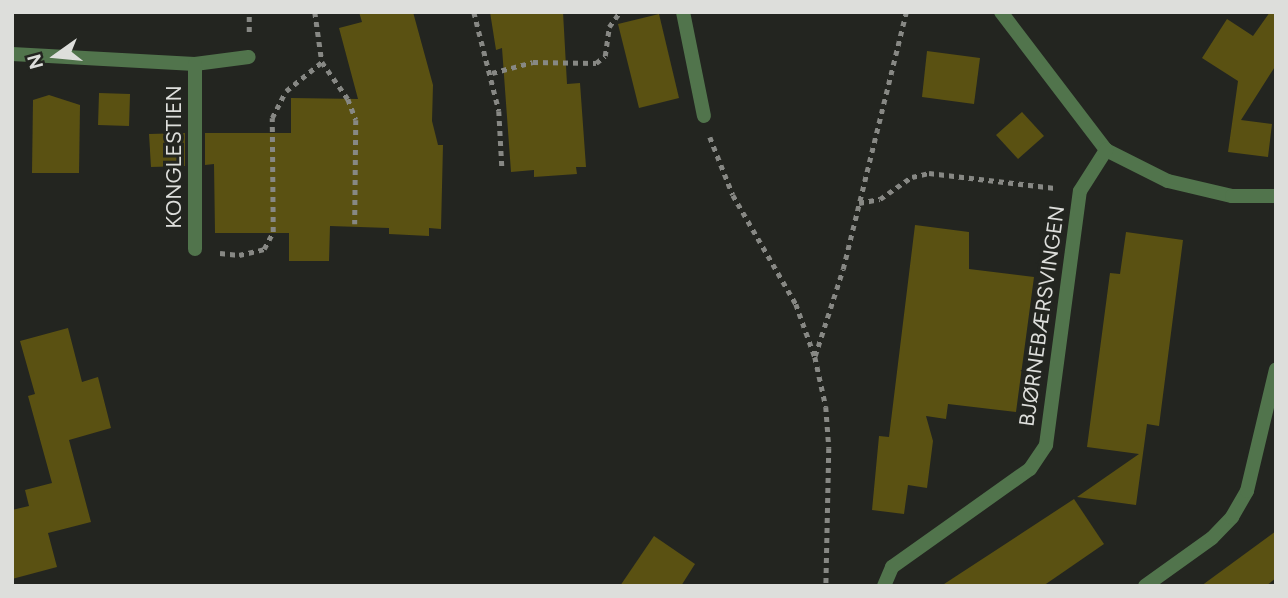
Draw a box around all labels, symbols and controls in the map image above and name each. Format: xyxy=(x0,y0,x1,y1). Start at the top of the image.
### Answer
north arrow xyxy=(21,21,91,91)
text: N xyxy=(22,51,48,72)
street label: KONGLESTIEN xyxy=(161,85,187,229)
street label: BJØRNEBÆRSVINGEN xyxy=(1014,204,1070,428)

